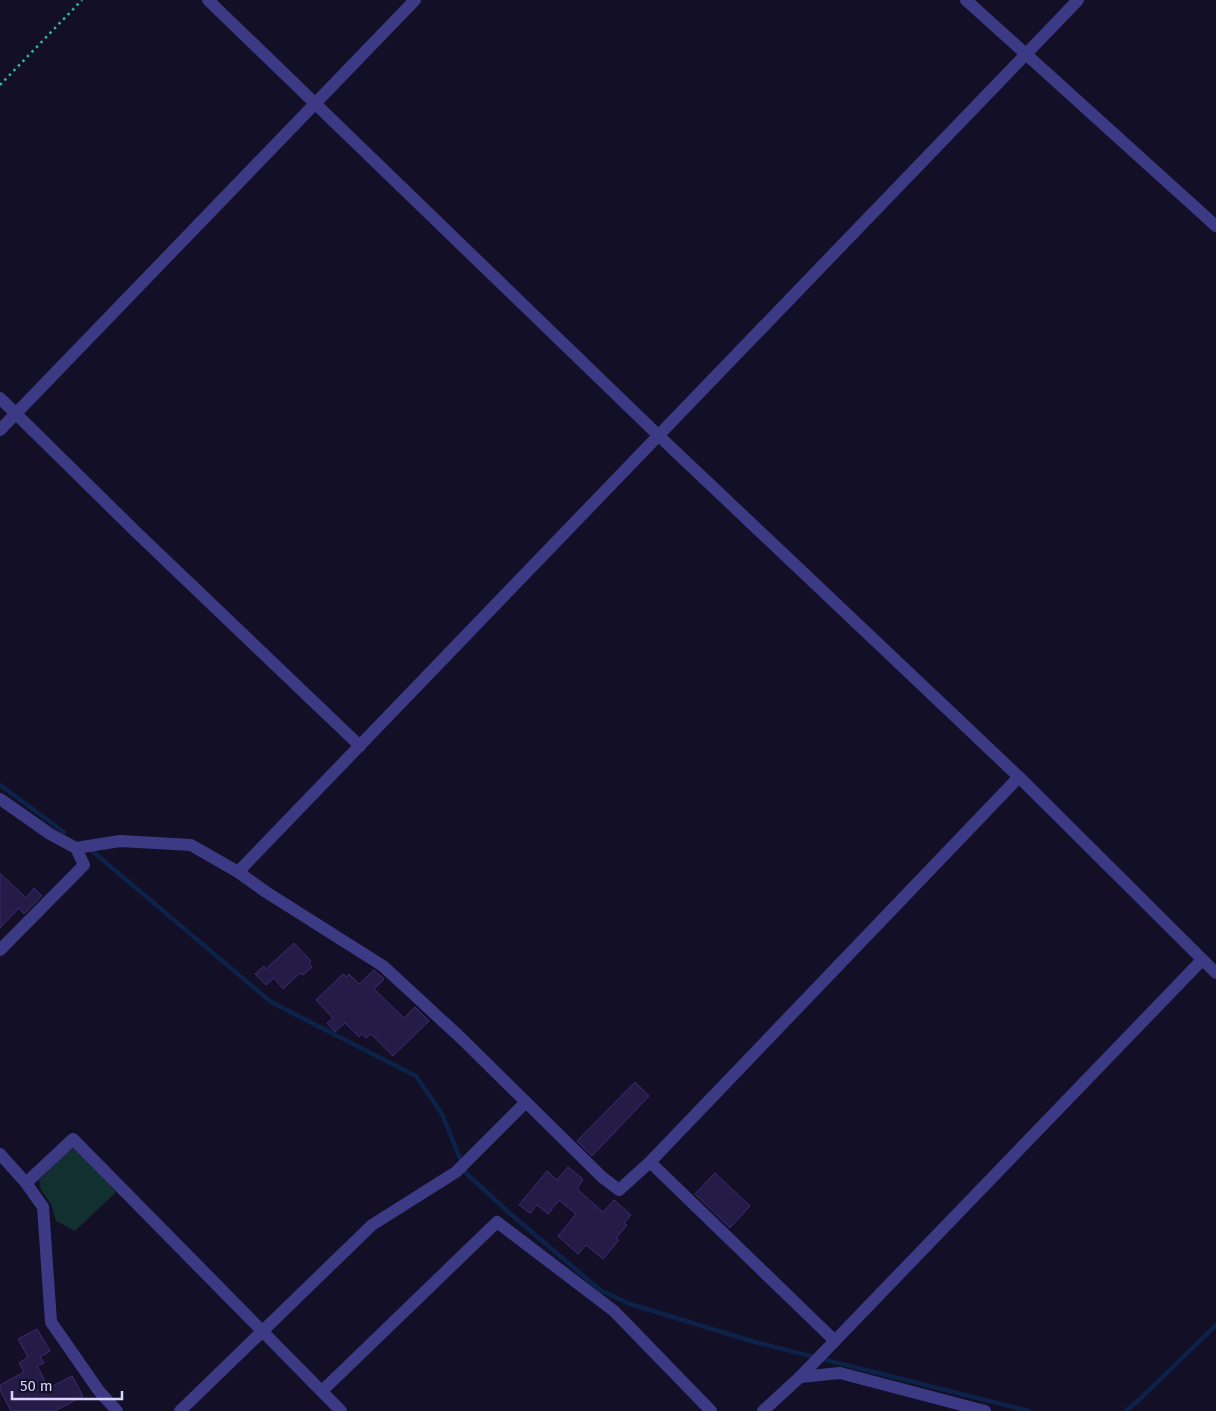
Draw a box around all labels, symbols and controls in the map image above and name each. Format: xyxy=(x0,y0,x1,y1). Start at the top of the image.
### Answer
scale bar xyxy=(12,1368,122,1400)
text: 50 m xyxy=(20,1377,53,1395)

